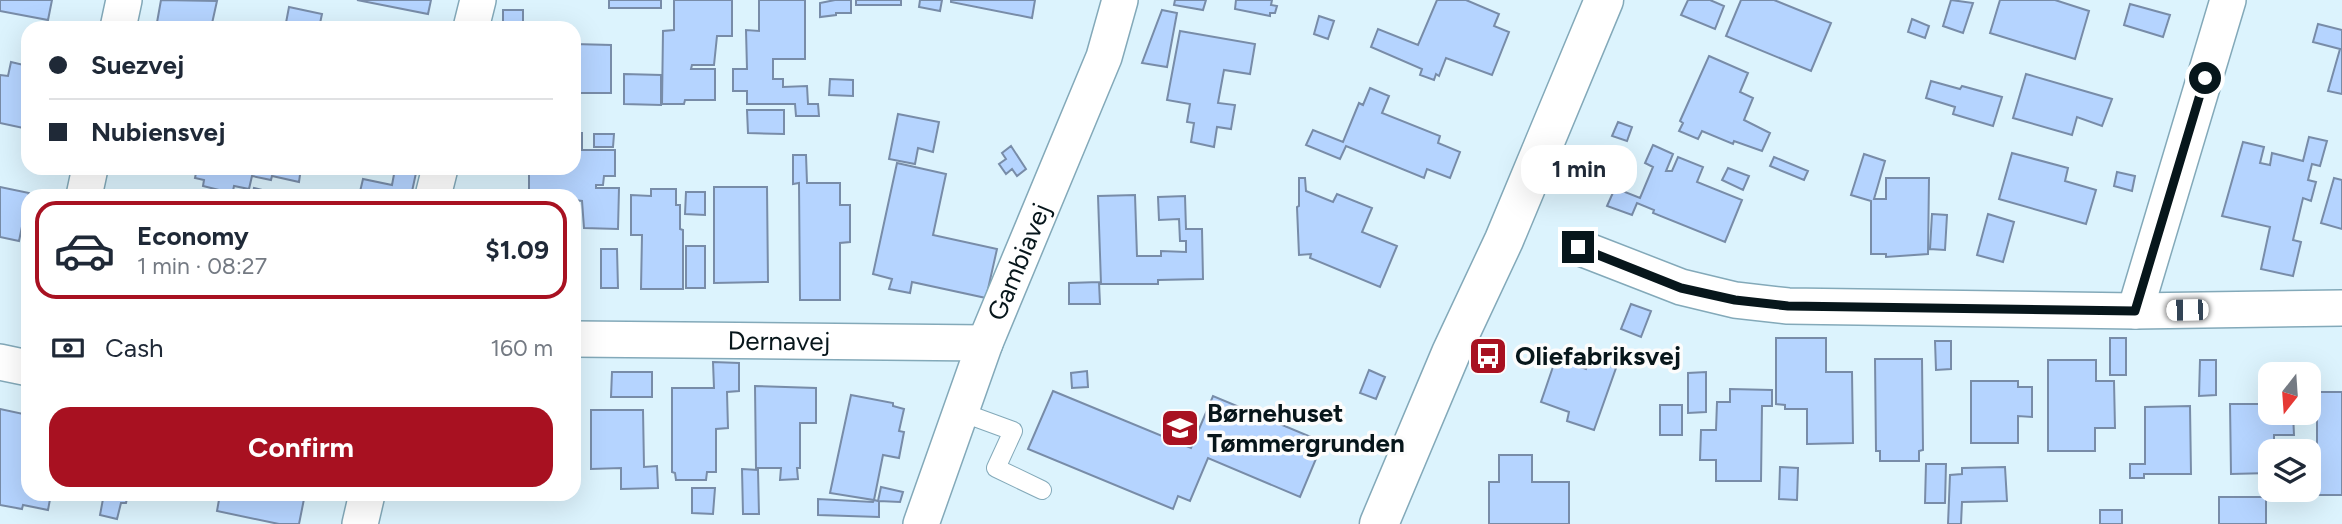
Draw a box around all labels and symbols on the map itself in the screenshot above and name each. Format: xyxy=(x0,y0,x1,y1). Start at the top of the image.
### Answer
route start xyxy=(2189,62,2221,94)
callout: 1 min xyxy=(1520,146,1636,194)
street label: Gambiavej xyxy=(980,198,1057,325)
route end xyxy=(1562,231,1594,263)
car xyxy=(2166,299,2209,321)
street label: Dernavej xyxy=(727,324,831,357)
bus stop icon: Oliefabriksvej xyxy=(1467,335,1509,377)
place label: Oliefabriksvej xyxy=(1515,340,1681,372)
north arrow xyxy=(2258,362,2320,425)
place label: Børnehuset Tømmergrunden xyxy=(1207,397,1405,459)
school or university icon: Børnehuset Tømmergrunden xyxy=(1159,407,1201,449)

